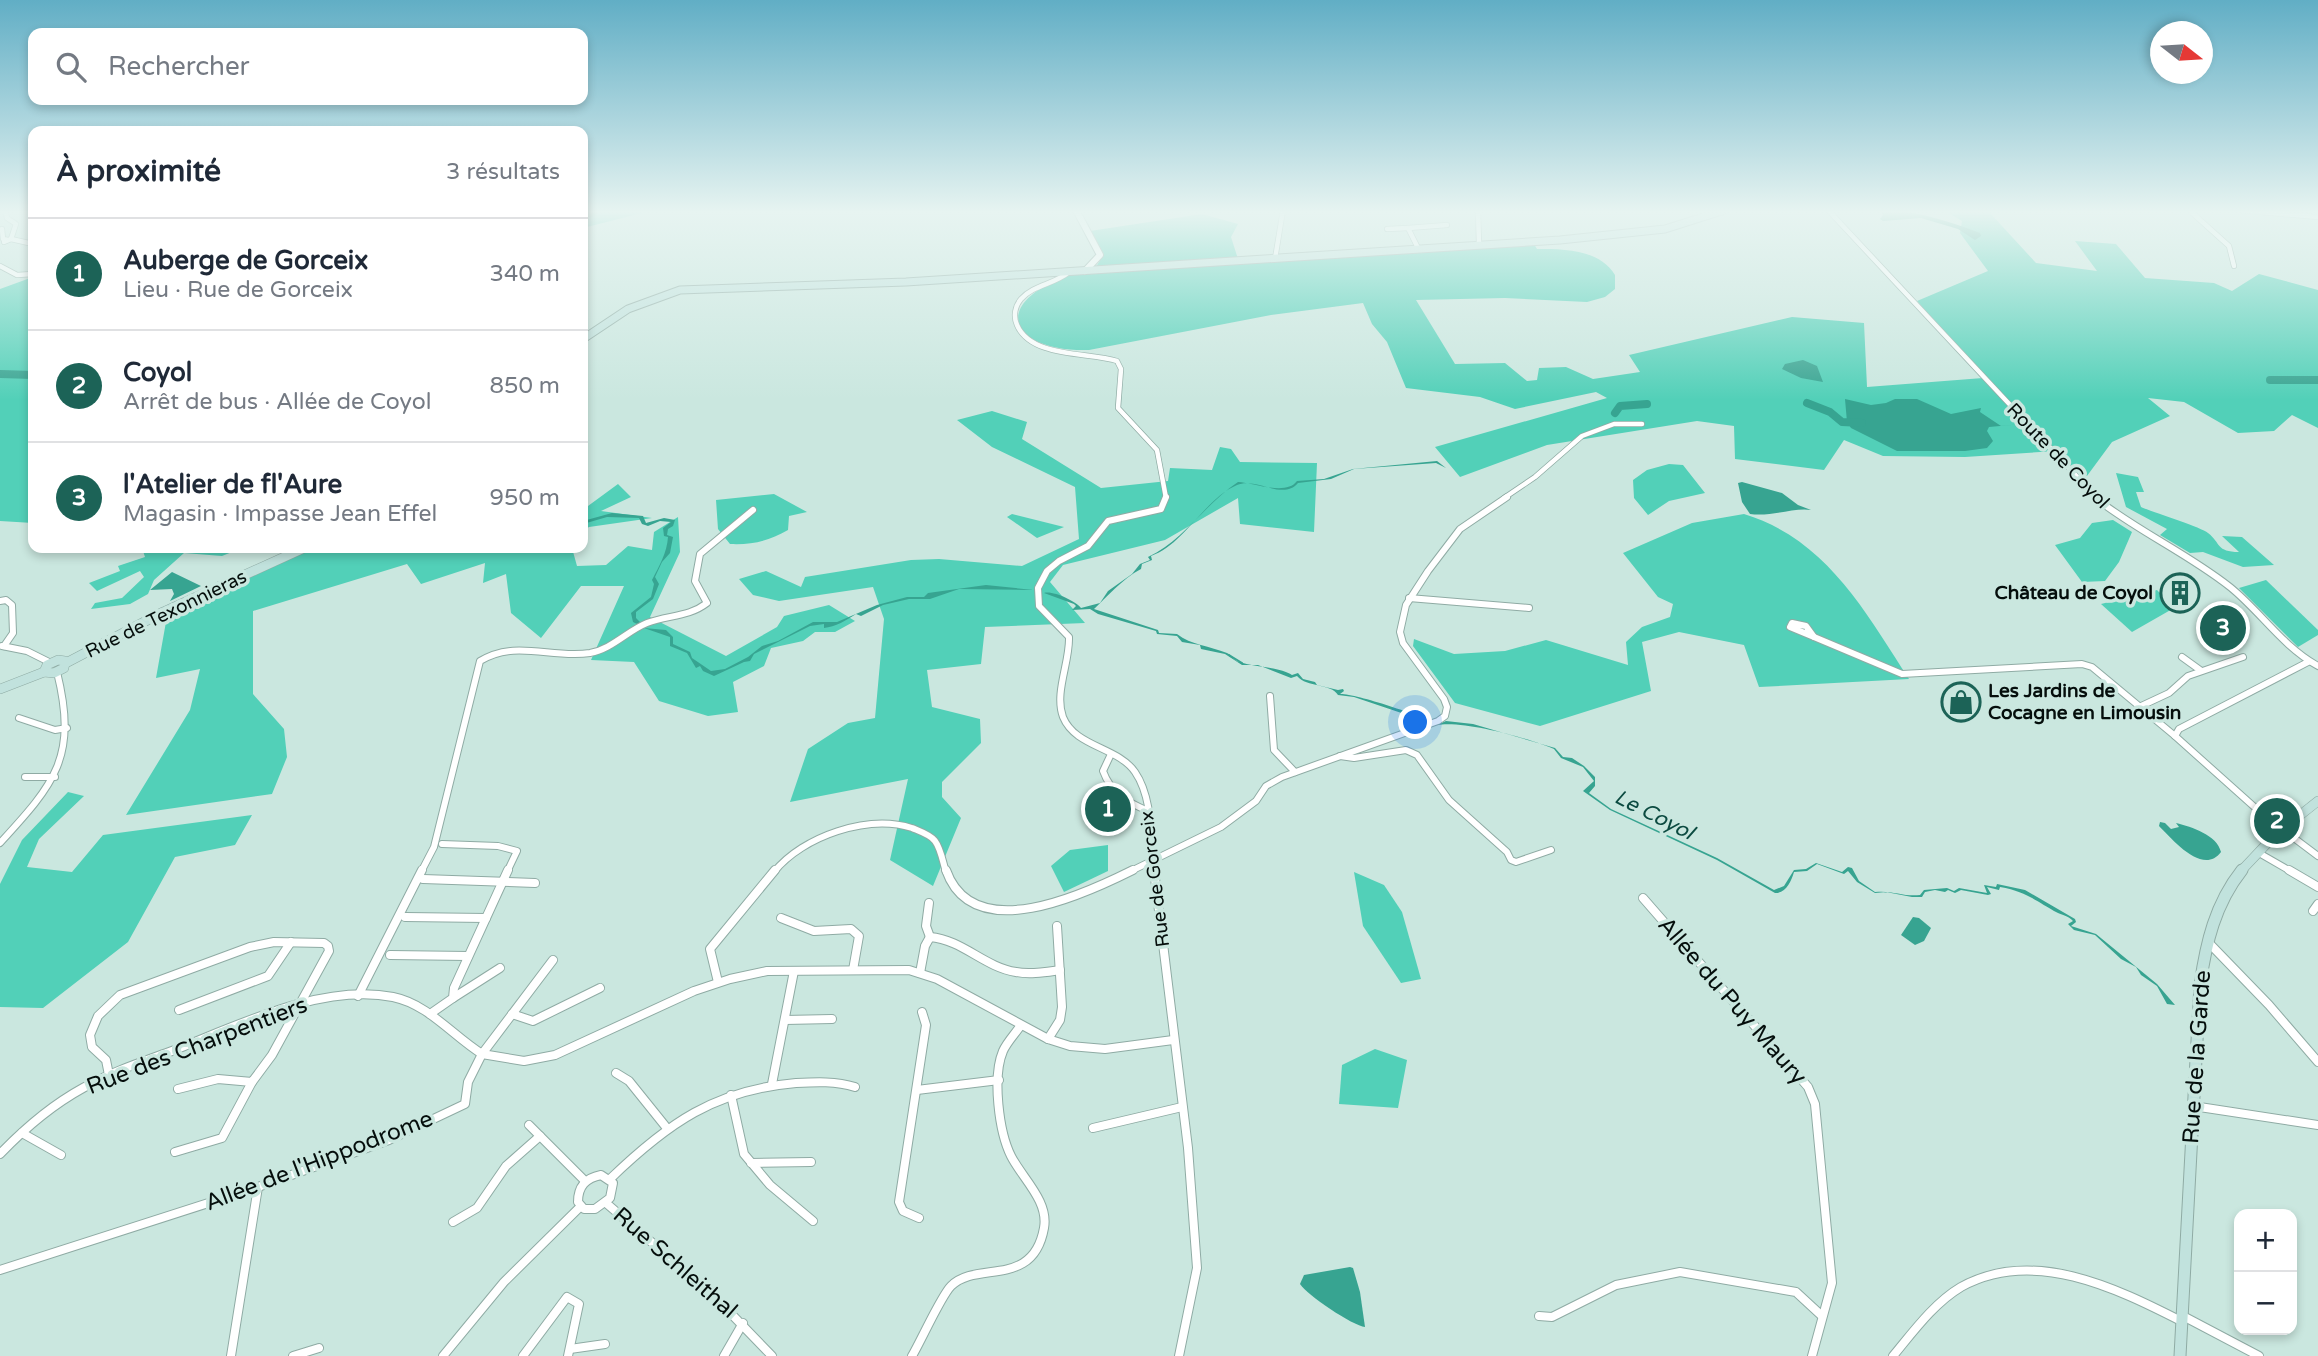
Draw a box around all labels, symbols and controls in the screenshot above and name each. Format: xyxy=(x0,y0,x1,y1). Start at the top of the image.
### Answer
north arrow xyxy=(2150,21,2213,84)
search box xyxy=(28,28,588,105)
icon: search xyxy=(52,48,90,86)
text: Rechercher xyxy=(108,51,250,82)
text: À proximité xyxy=(56,153,221,190)
text: 3 résultats xyxy=(446,158,560,186)
text: Auberge de Gorceix xyxy=(123,245,368,276)
text: 1 xyxy=(72,260,86,288)
text: 340 m xyxy=(490,260,560,288)
text: Lieu · Rue de Gorceix xyxy=(123,276,353,304)
text: Coyol xyxy=(123,357,192,388)
text: 2 xyxy=(72,372,86,400)
text: 850 m xyxy=(490,372,560,400)
text: Arrêt de bus · Allée de Coyol xyxy=(123,388,431,416)
street label: Route de Coyol xyxy=(2002,399,2114,513)
text: l'Atelier de fl'Aure xyxy=(123,469,342,500)
text: 3 xyxy=(72,484,86,512)
text: 950 m xyxy=(490,484,560,512)
text: Magasin · Impasse Jean Effel xyxy=(123,500,437,528)
street label: Rue de Texonnieras xyxy=(82,565,250,663)
building icon: Château de Coyol xyxy=(2159,572,2201,614)
place label: Château de Coyol xyxy=(1994,582,2153,605)
pin: 3 xyxy=(2200,602,2246,654)
place label: Les Jardins de Cocagne en Limousin xyxy=(1988,680,2181,725)
shop icon: Les Jardins de Cocagne en Limousin xyxy=(1940,681,1982,723)
your location xyxy=(1398,705,1432,739)
pin: 1 xyxy=(1085,783,1131,835)
water label: Le Coyol xyxy=(1610,784,1700,847)
pin: 2 xyxy=(2254,795,2300,847)
street label: Rue de Gorceix xyxy=(1136,810,1174,948)
street label: Allée du Puy Maury xyxy=(1652,911,1812,1091)
street label: Rue de la Garde xyxy=(2177,969,2217,1145)
street label: Rue des Charpentiers xyxy=(83,991,311,1101)
street label: Allée de l'Hippodrome xyxy=(201,1105,437,1217)
street label: Rue Schleithal xyxy=(607,1201,743,1325)
map controls xyxy=(2234,1209,2297,1335)
button: + xyxy=(2234,1209,2297,1272)
button: − xyxy=(2234,1272,2297,1335)

